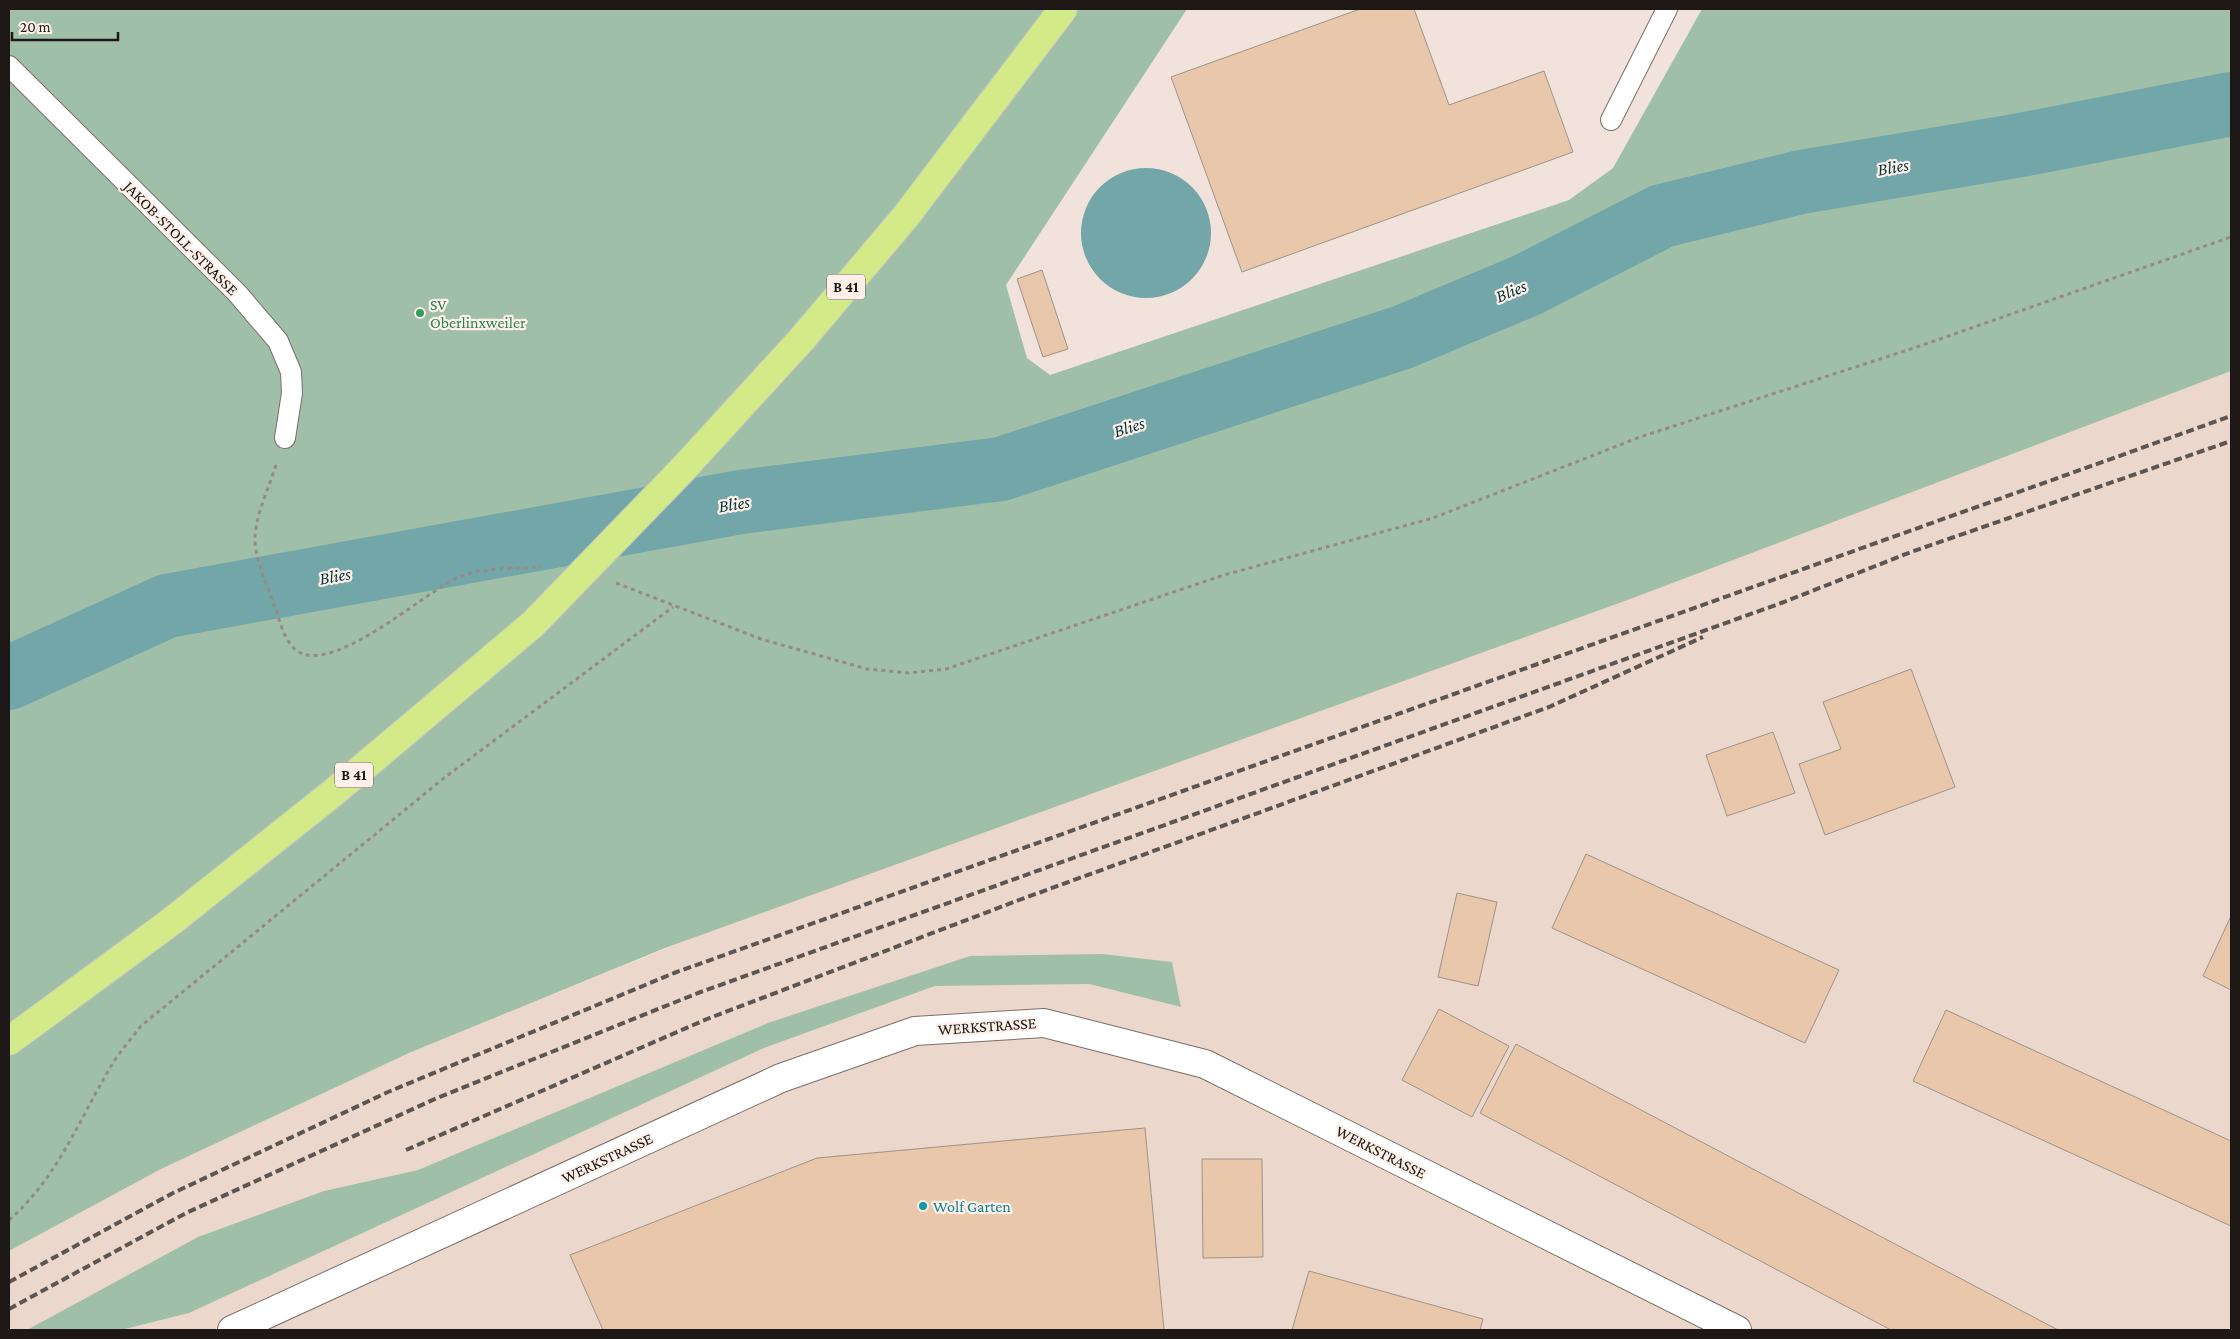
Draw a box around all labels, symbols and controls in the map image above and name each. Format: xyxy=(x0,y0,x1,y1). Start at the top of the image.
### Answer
scale bar xyxy=(12,10,119,42)
text: 20 m xyxy=(20,19,51,35)
water label: Blies xyxy=(1876,154,1911,180)
street label: JAKOB-STOLL-STRASSE xyxy=(118,176,242,299)
road number: B 41 xyxy=(827,274,865,300)
water label: Blies xyxy=(1493,275,1530,306)
place label: SV Oberlinxweiler xyxy=(430,296,526,331)
marker: SV Oberlinxweiler xyxy=(414,307,426,319)
water label: Blies xyxy=(1111,412,1147,441)
water label: Blies xyxy=(717,492,752,516)
water label: Blies xyxy=(318,563,353,589)
road number: B 41 xyxy=(335,762,373,788)
street label: WERKSTRASSE xyxy=(937,1014,1037,1038)
street label: WERKSTRASSE xyxy=(1333,1122,1429,1182)
street label: WERKSTRASSE xyxy=(559,1129,656,1187)
place label: Wolf Garten xyxy=(933,1198,1011,1215)
marker: Wolf Garten xyxy=(917,1200,929,1212)

